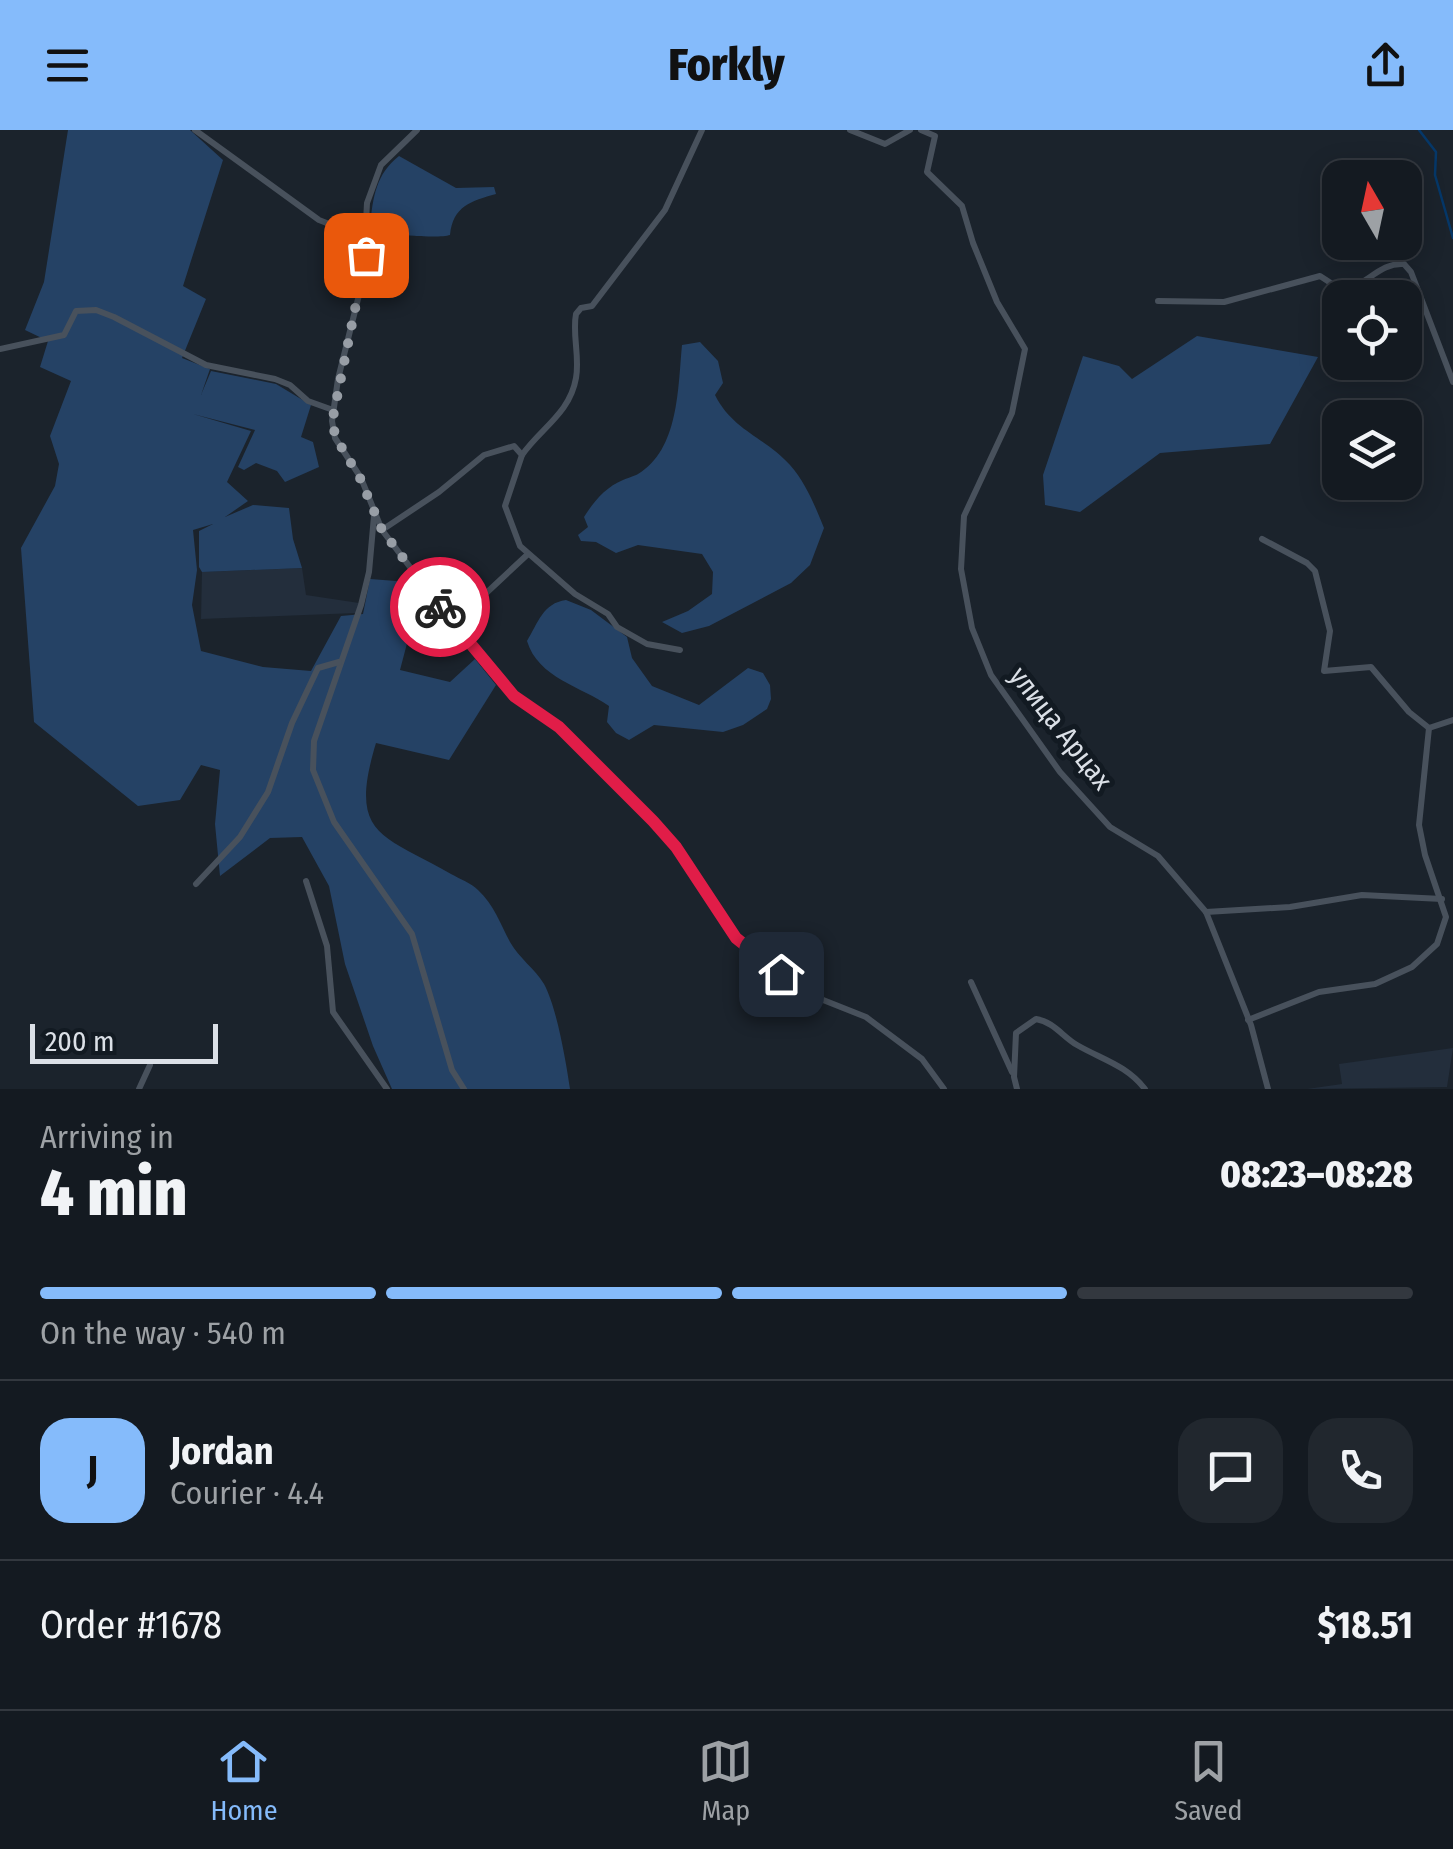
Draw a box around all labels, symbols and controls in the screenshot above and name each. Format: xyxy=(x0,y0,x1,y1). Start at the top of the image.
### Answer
icon: menu xyxy=(40,38,95,93)
text: Forkly xyxy=(668,38,785,92)
icon: share xyxy=(1358,38,1413,93)
north arrow xyxy=(1322,160,1422,260)
map controls xyxy=(1322,160,1422,500)
pin xyxy=(324,213,409,298)
icon: bag xyxy=(339,228,394,283)
button: locate xyxy=(1322,280,1422,380)
button: layers xyxy=(1322,400,1422,500)
courier xyxy=(390,557,490,657)
icon: bike xyxy=(413,580,468,635)
street label: улица Арцах xyxy=(1003,660,1120,797)
pin xyxy=(739,932,824,1017)
icon: home xyxy=(754,947,809,1002)
scale bar xyxy=(30,1019,218,1064)
text: 200 m xyxy=(45,1025,115,1058)
text: Arriving in xyxy=(40,1118,174,1156)
text: 08:23–08:28 xyxy=(1220,1151,1413,1197)
text: 4 min xyxy=(40,1154,187,1232)
text: On the way · 540 m xyxy=(40,1314,286,1352)
button: chat xyxy=(1178,1418,1283,1523)
button: phone xyxy=(1308,1418,1413,1523)
text: Jordan xyxy=(170,1428,274,1474)
text: J xyxy=(87,1447,98,1493)
text: Courier · 4.4 xyxy=(170,1474,324,1512)
text: Order #1678 xyxy=(40,1602,222,1648)
text: $18.51 xyxy=(1318,1602,1413,1648)
tab: Home xyxy=(210,1734,277,1827)
tab: Map xyxy=(698,1734,753,1827)
tab: Saved xyxy=(1174,1734,1243,1827)

